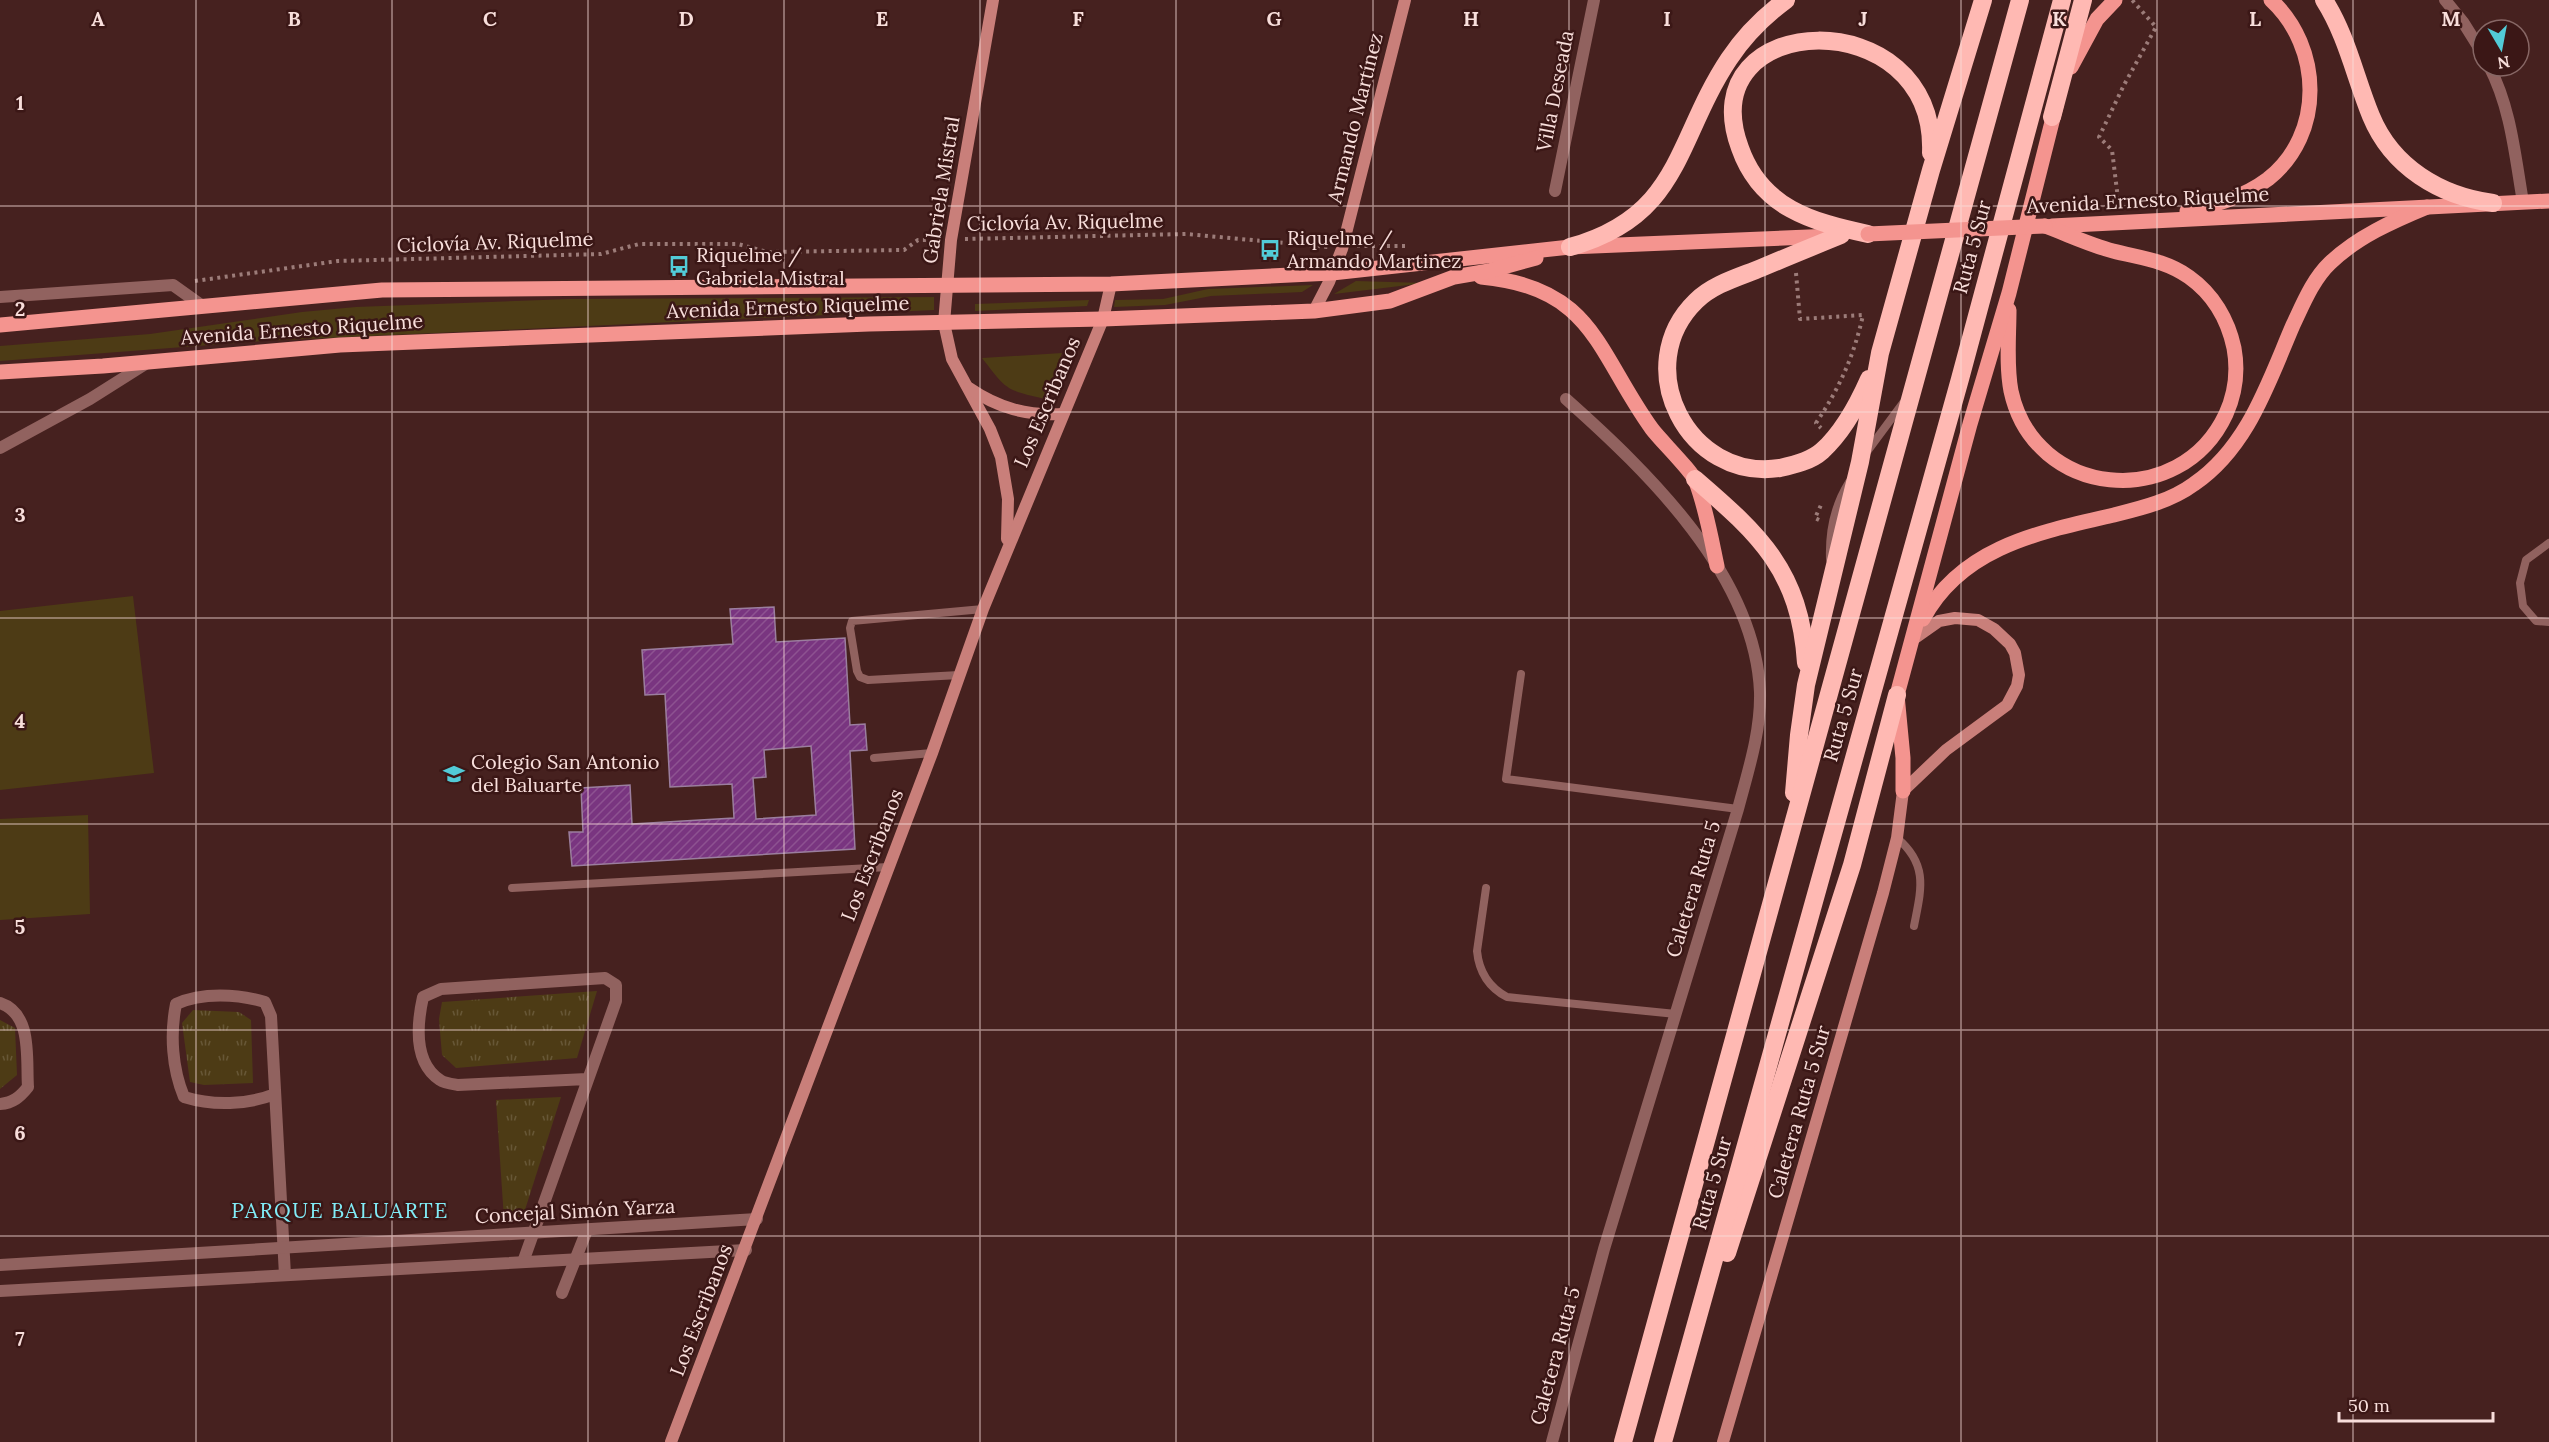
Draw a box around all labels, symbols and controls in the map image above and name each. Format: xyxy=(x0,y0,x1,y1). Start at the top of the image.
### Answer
text: A xyxy=(91,6,105,31)
text: B xyxy=(287,6,301,31)
text: C xyxy=(483,6,497,31)
text: D xyxy=(678,6,694,31)
text: E xyxy=(876,6,888,31)
text: F xyxy=(1072,6,1084,31)
text: G xyxy=(1266,6,1282,31)
text: H xyxy=(1463,6,1479,31)
text: I xyxy=(1663,6,1671,31)
text: J xyxy=(1858,6,1868,31)
text: K xyxy=(2052,6,2067,31)
text: L xyxy=(2249,6,2261,31)
text: M xyxy=(2441,6,2461,31)
north arrow xyxy=(2471,18,2531,78)
street label: Villa Deseada xyxy=(1530,28,1579,155)
street label: Armando Martínez xyxy=(1321,30,1388,207)
text: N xyxy=(2496,52,2511,74)
text: 1 xyxy=(16,90,24,115)
street label: Gabriela Mistral xyxy=(917,115,964,265)
street label: Avenida Ernesto Riquelme xyxy=(2025,181,2270,218)
street label: Ruta 5 Sur xyxy=(1947,197,1996,296)
street label: Ciclovía Av. Riquelme xyxy=(966,207,1164,236)
place label: Riquelme / Armando Martinez xyxy=(1286,225,1461,273)
street label: Ciclovía Av. Riquelme xyxy=(396,226,594,257)
bus stop icon: Riquelme / Armando Martinez xyxy=(1258,238,1282,262)
place label: Riquelme / Gabriela Mistral xyxy=(696,242,845,290)
bus stop icon: Riquelme / Gabriela Mistral xyxy=(667,254,691,278)
street label: Avenida Ernesto Riquelme xyxy=(665,290,910,323)
text: 2 xyxy=(15,296,25,321)
street label: Avenida Ernesto Riquelme xyxy=(179,308,424,350)
street label: Los Escribanos xyxy=(1008,333,1085,471)
text: 3 xyxy=(14,502,26,527)
street label: Ruta 5 Sur xyxy=(1817,665,1868,764)
text: 4 xyxy=(15,708,26,733)
place label: Colegio San Antonio del Baluarte xyxy=(471,749,660,797)
school or university icon: Colegio San Antonio del Baluarte xyxy=(442,762,466,786)
street label: Los Escribanos xyxy=(835,785,908,924)
street label: Caletera Ruta 5 xyxy=(1660,817,1725,960)
text: 5 xyxy=(15,914,26,939)
street label: Caletera Ruta 5 Sur xyxy=(1762,1022,1835,1201)
text: 6 xyxy=(14,1120,26,1145)
street label: Ruta 5 Sur xyxy=(1686,1133,1737,1232)
street label: Concejal Simón Yarza xyxy=(474,1193,676,1228)
district label: PARQUE BALUARTE xyxy=(231,1197,449,1224)
street label: Los Escribanos xyxy=(664,1240,737,1379)
street label: Caletera Ruta 5 xyxy=(1524,1284,1585,1428)
text: 7 xyxy=(15,1326,25,1351)
scale bar xyxy=(2339,1385,2494,1423)
text: 50 m xyxy=(2348,1394,2390,1417)

